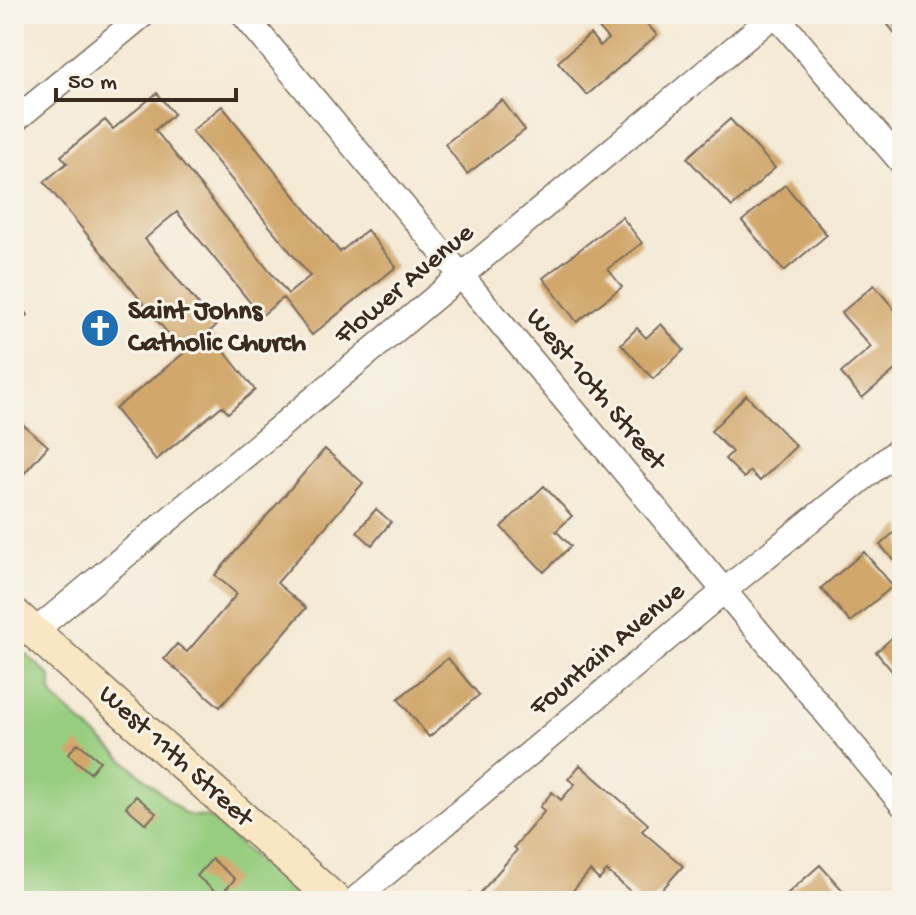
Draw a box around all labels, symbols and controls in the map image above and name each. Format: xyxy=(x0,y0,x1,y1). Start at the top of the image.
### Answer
scale bar xyxy=(56,52,236,102)
text: 50 m xyxy=(68,69,117,98)
street label: Flower Avenue xyxy=(328,217,482,354)
place label: Saint Johns Catholic Church xyxy=(128,296,306,361)
street label: West 10th Street xyxy=(518,302,674,480)
church icon: Saint Johns Catholic Church xyxy=(79,307,121,349)
street label: Fountain Avenue xyxy=(523,575,693,725)
street label: West 11th Street xyxy=(91,679,261,837)

